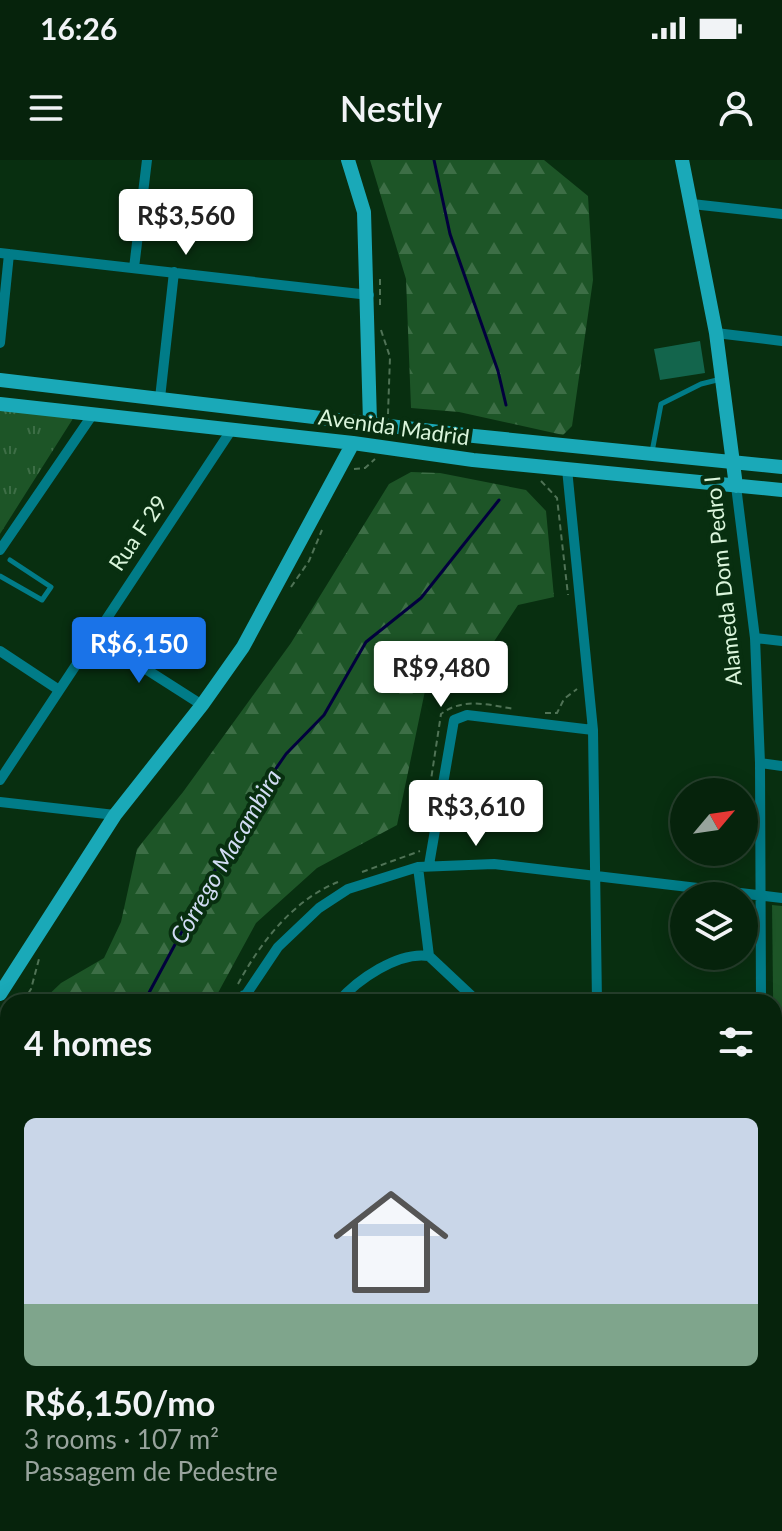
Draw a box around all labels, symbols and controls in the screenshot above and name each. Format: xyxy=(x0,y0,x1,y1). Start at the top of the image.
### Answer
text: 16:26 xyxy=(40,10,117,46)
icon: menu xyxy=(24,86,68,130)
text: Nestly xyxy=(340,86,442,130)
icon: person xyxy=(714,86,758,130)
pin: R$3,560 xyxy=(112,189,260,257)
text: R$3,560 xyxy=(137,199,235,231)
street label: Avenida Madrid xyxy=(317,403,471,450)
street label: Alameda Dom Pedro I xyxy=(698,475,747,687)
street label: Rua F 29 xyxy=(103,490,173,576)
pin: R$6,150 xyxy=(65,617,213,685)
text: R$6,150 xyxy=(90,627,188,659)
pin: R$9,480 xyxy=(367,641,515,709)
text: R$9,480 xyxy=(392,651,490,683)
water label: Córrego Macambira xyxy=(163,764,286,949)
north arrow xyxy=(670,778,758,866)
map controls xyxy=(670,778,758,970)
pin: R$3,610 xyxy=(402,780,550,848)
text: R$3,610 xyxy=(427,790,525,822)
button: layers xyxy=(670,882,758,970)
icon: filters xyxy=(714,1020,758,1064)
text: 4 homes xyxy=(24,1022,152,1063)
icon: home xyxy=(319,1170,463,1314)
text: R$6,150/mo xyxy=(24,1382,215,1423)
text: 3 rooms · 107 m² xyxy=(24,1423,219,1455)
text: Passagem de Pedestre xyxy=(24,1455,278,1487)

